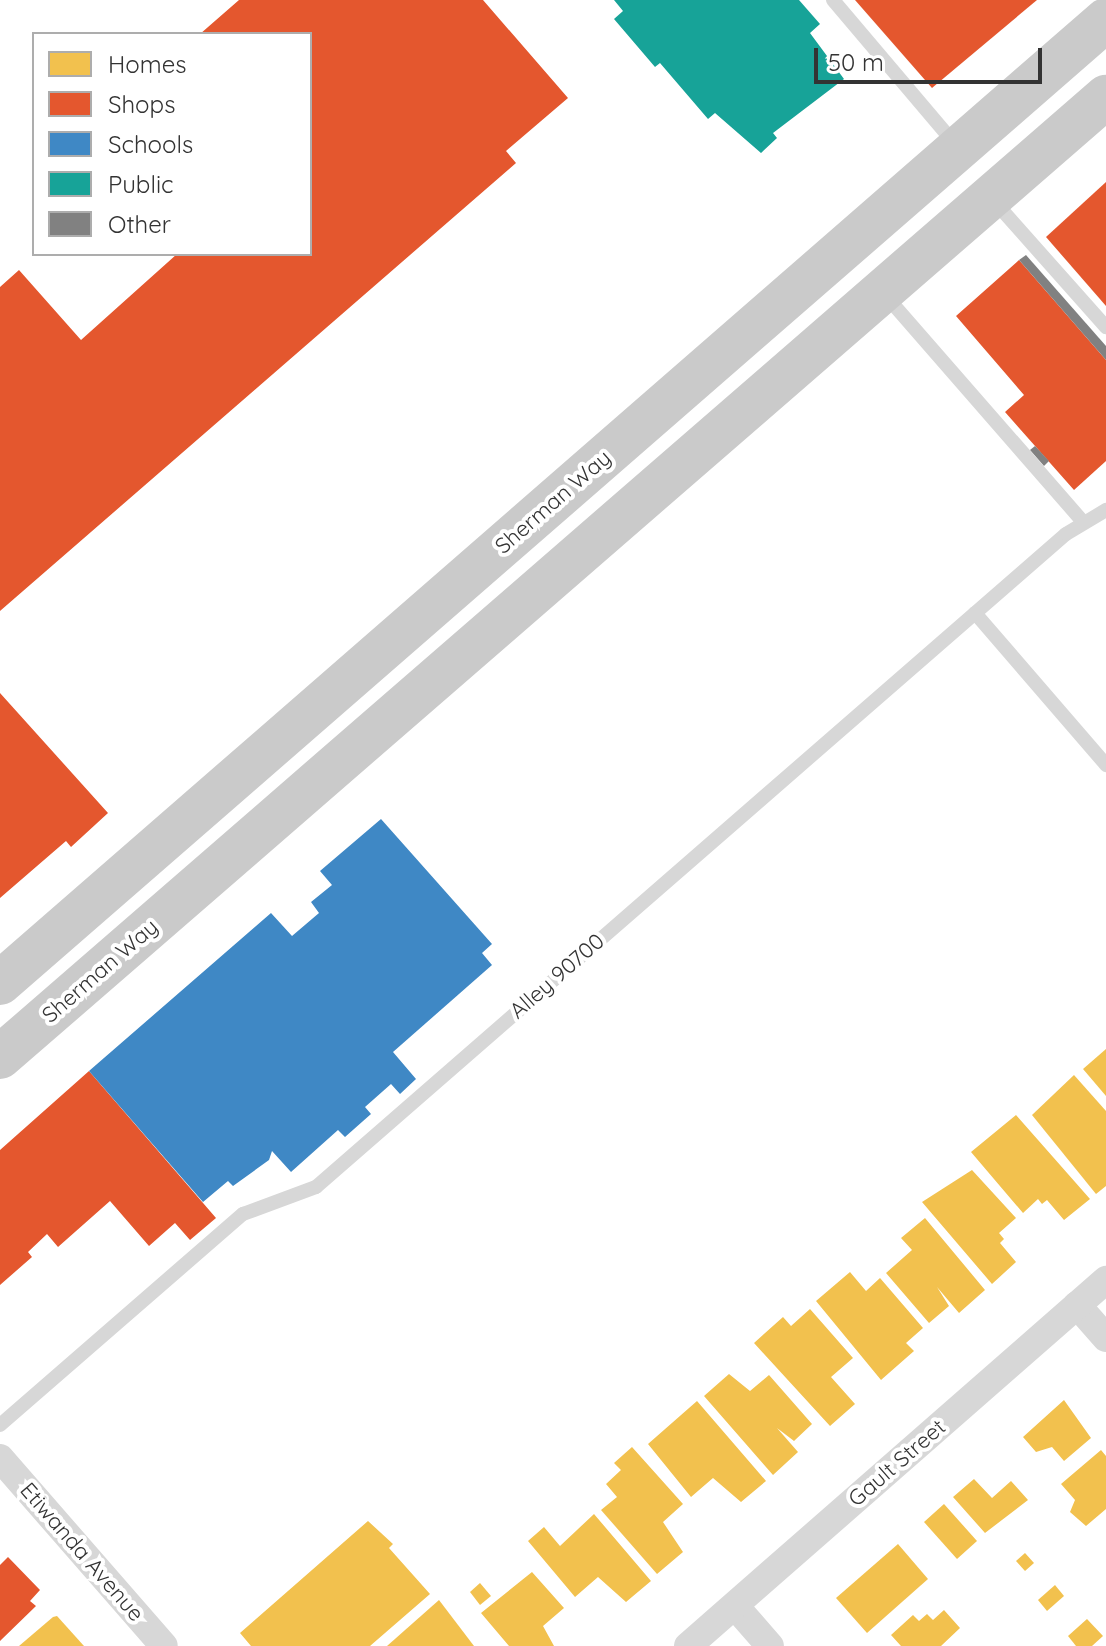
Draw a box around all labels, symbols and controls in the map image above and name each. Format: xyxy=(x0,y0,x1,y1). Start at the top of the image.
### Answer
legend xyxy=(32,32,312,256)
scale bar xyxy=(818,32,1046,82)
text: 50 m xyxy=(828,47,884,77)
text: Homes xyxy=(108,49,186,79)
text: Shops xyxy=(108,89,175,119)
text: Schools xyxy=(108,129,193,159)
text: Public xyxy=(108,169,173,199)
text: Other xyxy=(108,209,171,239)
street label: Sherman Way xyxy=(490,445,616,559)
street label: Sherman Way xyxy=(37,914,163,1028)
street label: Alley 90700 xyxy=(504,928,610,1024)
street label: Gault Street xyxy=(843,1414,951,1512)
street label: Etiwanda Avenue xyxy=(15,1477,149,1627)

